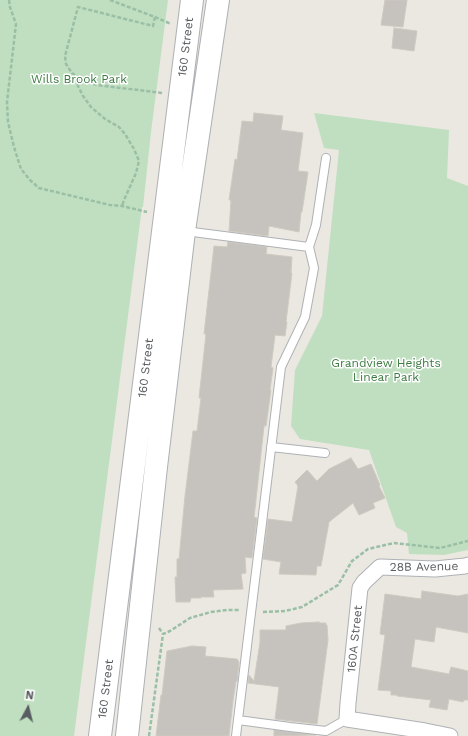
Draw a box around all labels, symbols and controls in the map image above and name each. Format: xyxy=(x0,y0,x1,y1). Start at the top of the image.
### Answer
street label: 160 Street xyxy=(175,17,197,77)
park label: Wills Brook Park xyxy=(31,72,127,86)
street label: 160 Street xyxy=(135,338,157,398)
park label: Grandview Heights Linear Park xyxy=(331,356,441,384)
street label: 28B Avenue xyxy=(389,559,459,575)
street label: 160A Street xyxy=(344,605,366,673)
street label: 160 Street xyxy=(95,659,117,719)
north arrow xyxy=(8,688,48,728)
text: N xyxy=(25,689,34,703)

